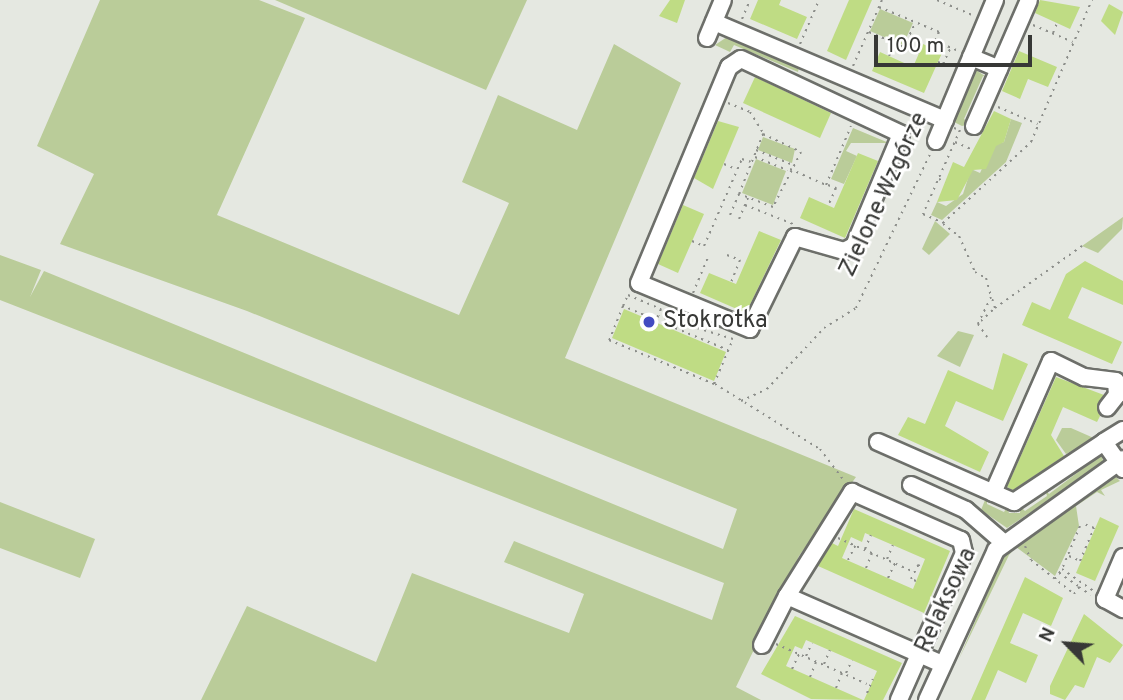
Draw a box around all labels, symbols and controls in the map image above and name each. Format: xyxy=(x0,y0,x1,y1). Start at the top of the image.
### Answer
scale bar xyxy=(878,21,1036,65)
text: 100 m xyxy=(887,33,944,60)
street label: Zielone Wzgórze xyxy=(834,108,936,282)
place label: Stokrotka xyxy=(663,308,768,336)
marker: Stokrotka xyxy=(641,314,657,330)
street label: Relaksowa xyxy=(910,544,984,658)
north arrow xyxy=(1032,609,1102,679)
text: N xyxy=(1034,624,1062,646)

